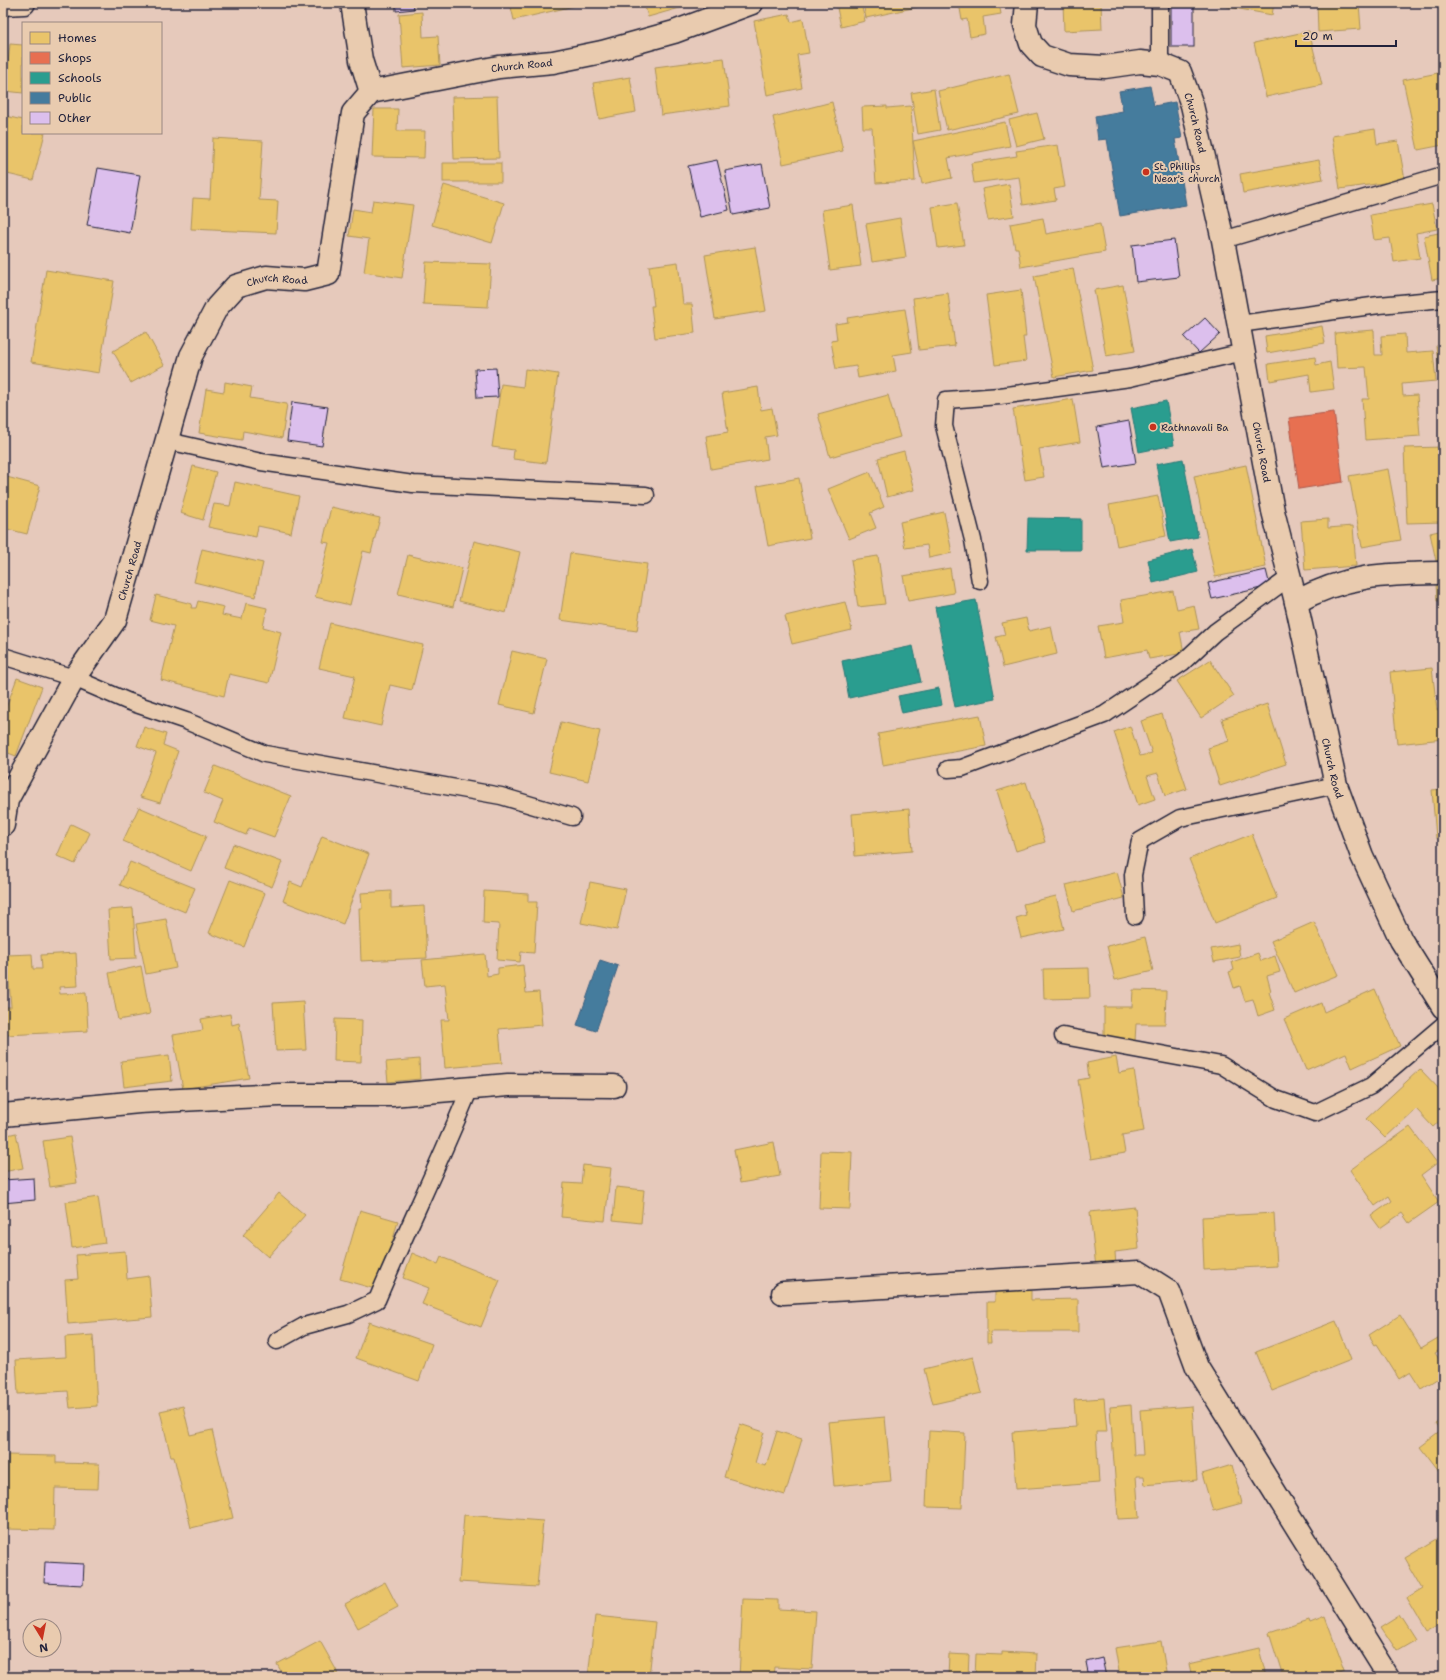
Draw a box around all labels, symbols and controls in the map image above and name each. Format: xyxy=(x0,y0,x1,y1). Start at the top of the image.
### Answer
legend xyxy=(22,22,162,134)
scale bar xyxy=(1296,22,1396,48)
text: 20 m xyxy=(1302,28,1333,44)
text: Homes xyxy=(58,30,97,46)
text: Shops xyxy=(58,50,92,66)
street label: Church Road xyxy=(490,56,554,75)
text: Schools xyxy=(58,70,102,86)
text: Public xyxy=(58,90,92,106)
street label: Church Road xyxy=(1182,91,1209,155)
text: Other xyxy=(58,110,92,126)
place label: St. Philips Near's church xyxy=(1154,160,1220,185)
marker: St. Philips Near's church xyxy=(1141,167,1151,177)
street label: Church Road xyxy=(245,270,309,289)
street label: Church Road xyxy=(1250,420,1274,484)
place label: Rathnavali Ba xyxy=(1161,421,1229,434)
marker: Rathnavali Ba xyxy=(1148,422,1158,432)
street label: Church Road xyxy=(114,538,144,602)
street label: Church Road xyxy=(1319,737,1347,801)
north arrow xyxy=(22,1618,62,1658)
text: N xyxy=(38,1639,49,1656)

